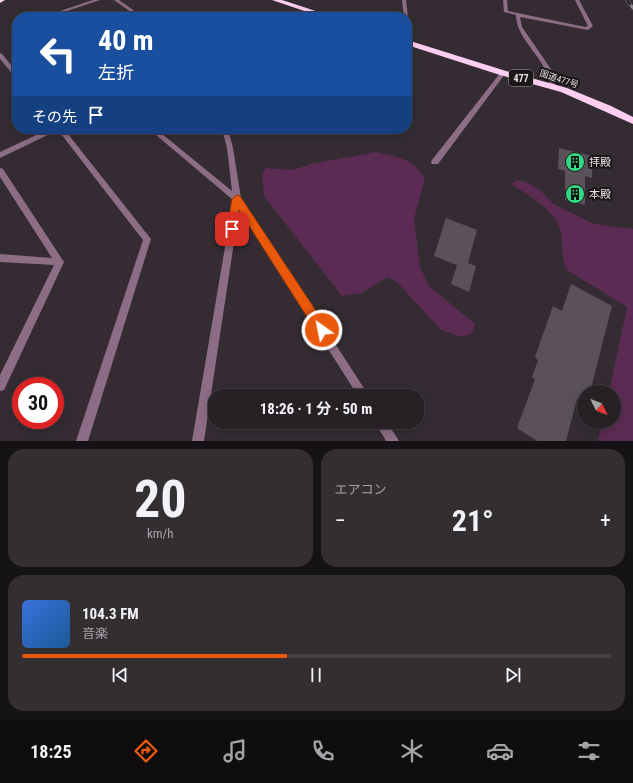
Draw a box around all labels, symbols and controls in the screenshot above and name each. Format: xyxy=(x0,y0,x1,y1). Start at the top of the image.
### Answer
text: 40 m xyxy=(98,24,154,57)
icon: left xyxy=(32,28,84,80)
text: 左折 xyxy=(98,62,134,83)
street label: 国道477号 xyxy=(538,68,580,90)
road number: 477 xyxy=(509,70,533,86)
icon: arrive xyxy=(85,104,107,126)
text: その先 xyxy=(32,108,77,126)
building icon: 拝殿 xyxy=(564,151,586,173)
place label: 拝殿 xyxy=(589,156,611,169)
building icon: 本殿 xyxy=(564,183,586,205)
place label: 本殿 xyxy=(589,188,611,201)
pin xyxy=(215,212,249,246)
icon: arrive xyxy=(221,218,243,240)
position arrow xyxy=(301,309,343,351)
speed limit sign: 30 xyxy=(12,377,64,429)
north arrow xyxy=(577,385,621,429)
map controls xyxy=(577,385,621,429)
text: 18:26 · 1 分 · 50 m xyxy=(260,400,372,418)
text: 20 xyxy=(134,469,187,530)
text: エアコン xyxy=(335,482,387,497)
text: 21° xyxy=(452,503,494,538)
text: − xyxy=(335,508,346,533)
text: + xyxy=(600,508,611,533)
text: km/h xyxy=(147,526,174,541)
text: 104.3 FM xyxy=(82,605,139,623)
text: 音楽 xyxy=(82,626,108,641)
icon: previous xyxy=(109,664,131,686)
icon: pause xyxy=(305,664,327,686)
icon: next xyxy=(502,664,524,686)
icon: directions xyxy=(132,737,160,765)
icon: music xyxy=(221,737,249,765)
icon: phone xyxy=(309,737,337,765)
icon: climate xyxy=(398,737,426,765)
icon: car xyxy=(486,737,514,765)
icon: filters xyxy=(575,737,603,765)
text: 18:25 xyxy=(30,741,72,762)

